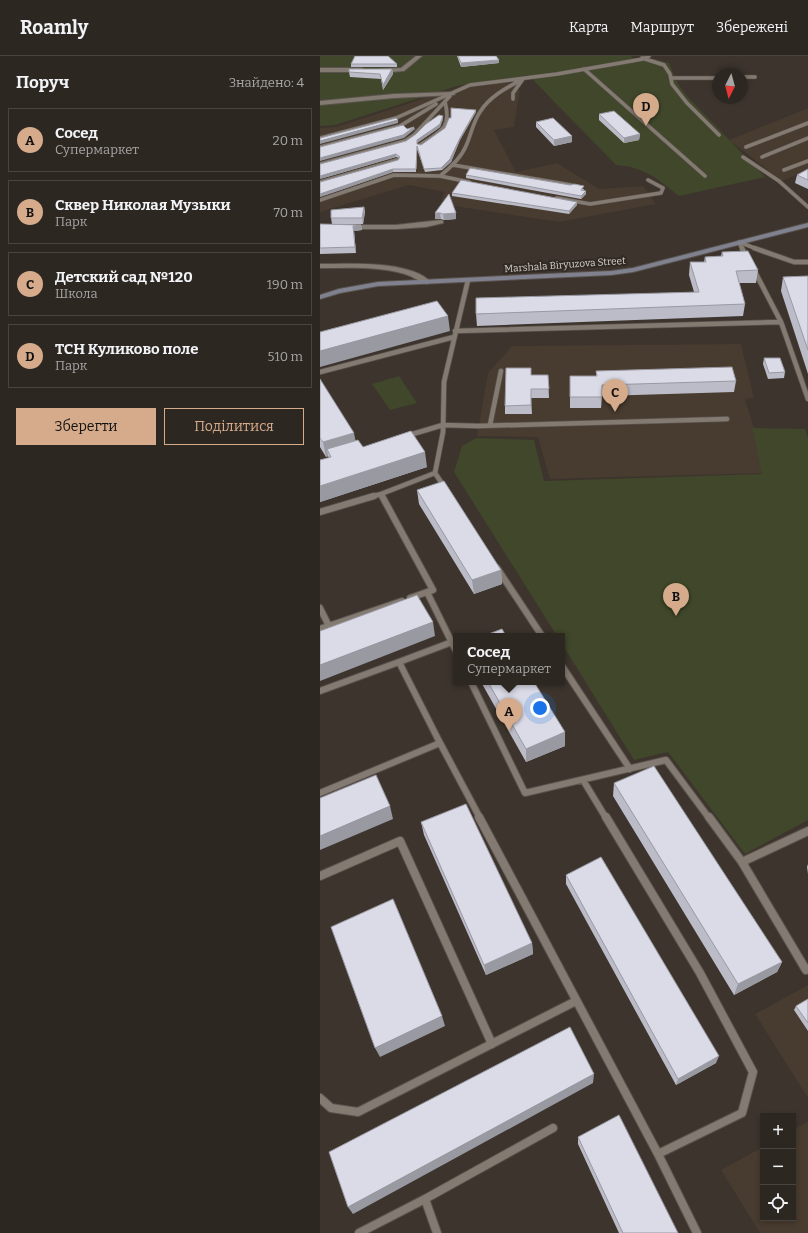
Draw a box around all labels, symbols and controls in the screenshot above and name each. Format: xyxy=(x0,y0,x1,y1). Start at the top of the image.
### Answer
text: Roamly xyxy=(20,16,88,39)
text: Карта xyxy=(569,19,609,36)
text: Маршрут xyxy=(631,19,694,36)
text: Збережені xyxy=(716,19,788,36)
north arrow xyxy=(712,68,748,104)
text: Поруч xyxy=(16,72,69,93)
text: Знайдено: 4 xyxy=(229,75,304,90)
pin: D xyxy=(633,93,659,126)
text: Сосед xyxy=(55,124,98,142)
text: A xyxy=(25,133,35,148)
text: 20 m xyxy=(273,133,303,148)
text: Супермаркет xyxy=(55,142,139,157)
text: Сквер Николая Музыки xyxy=(55,196,231,214)
text: B xyxy=(26,205,34,220)
text: 70 m xyxy=(273,205,303,220)
text: Парк xyxy=(55,214,87,229)
street label: Marshala Biryuzova Street xyxy=(504,255,626,275)
text: Детский сад №120 xyxy=(55,268,193,286)
text: C xyxy=(26,277,34,292)
text: 190 m xyxy=(267,277,303,292)
text: Школа xyxy=(55,286,98,301)
text: ТСН Куликово поле xyxy=(55,340,199,358)
text: D xyxy=(25,349,35,364)
text: 510 m xyxy=(268,349,303,364)
text: Парк xyxy=(55,358,87,373)
pin: C xyxy=(602,379,628,412)
button: Зберегти xyxy=(16,408,156,445)
button: Поділитися xyxy=(164,408,304,445)
pin: B xyxy=(663,583,689,616)
popup xyxy=(453,633,565,685)
text: Сосед xyxy=(467,643,510,661)
text: Супермаркет xyxy=(467,661,551,676)
pin: A xyxy=(496,698,522,731)
your location xyxy=(530,698,550,718)
map controls xyxy=(760,1113,796,1221)
button: + xyxy=(760,1113,796,1149)
button: − xyxy=(760,1149,796,1185)
button: locate xyxy=(760,1185,796,1221)

